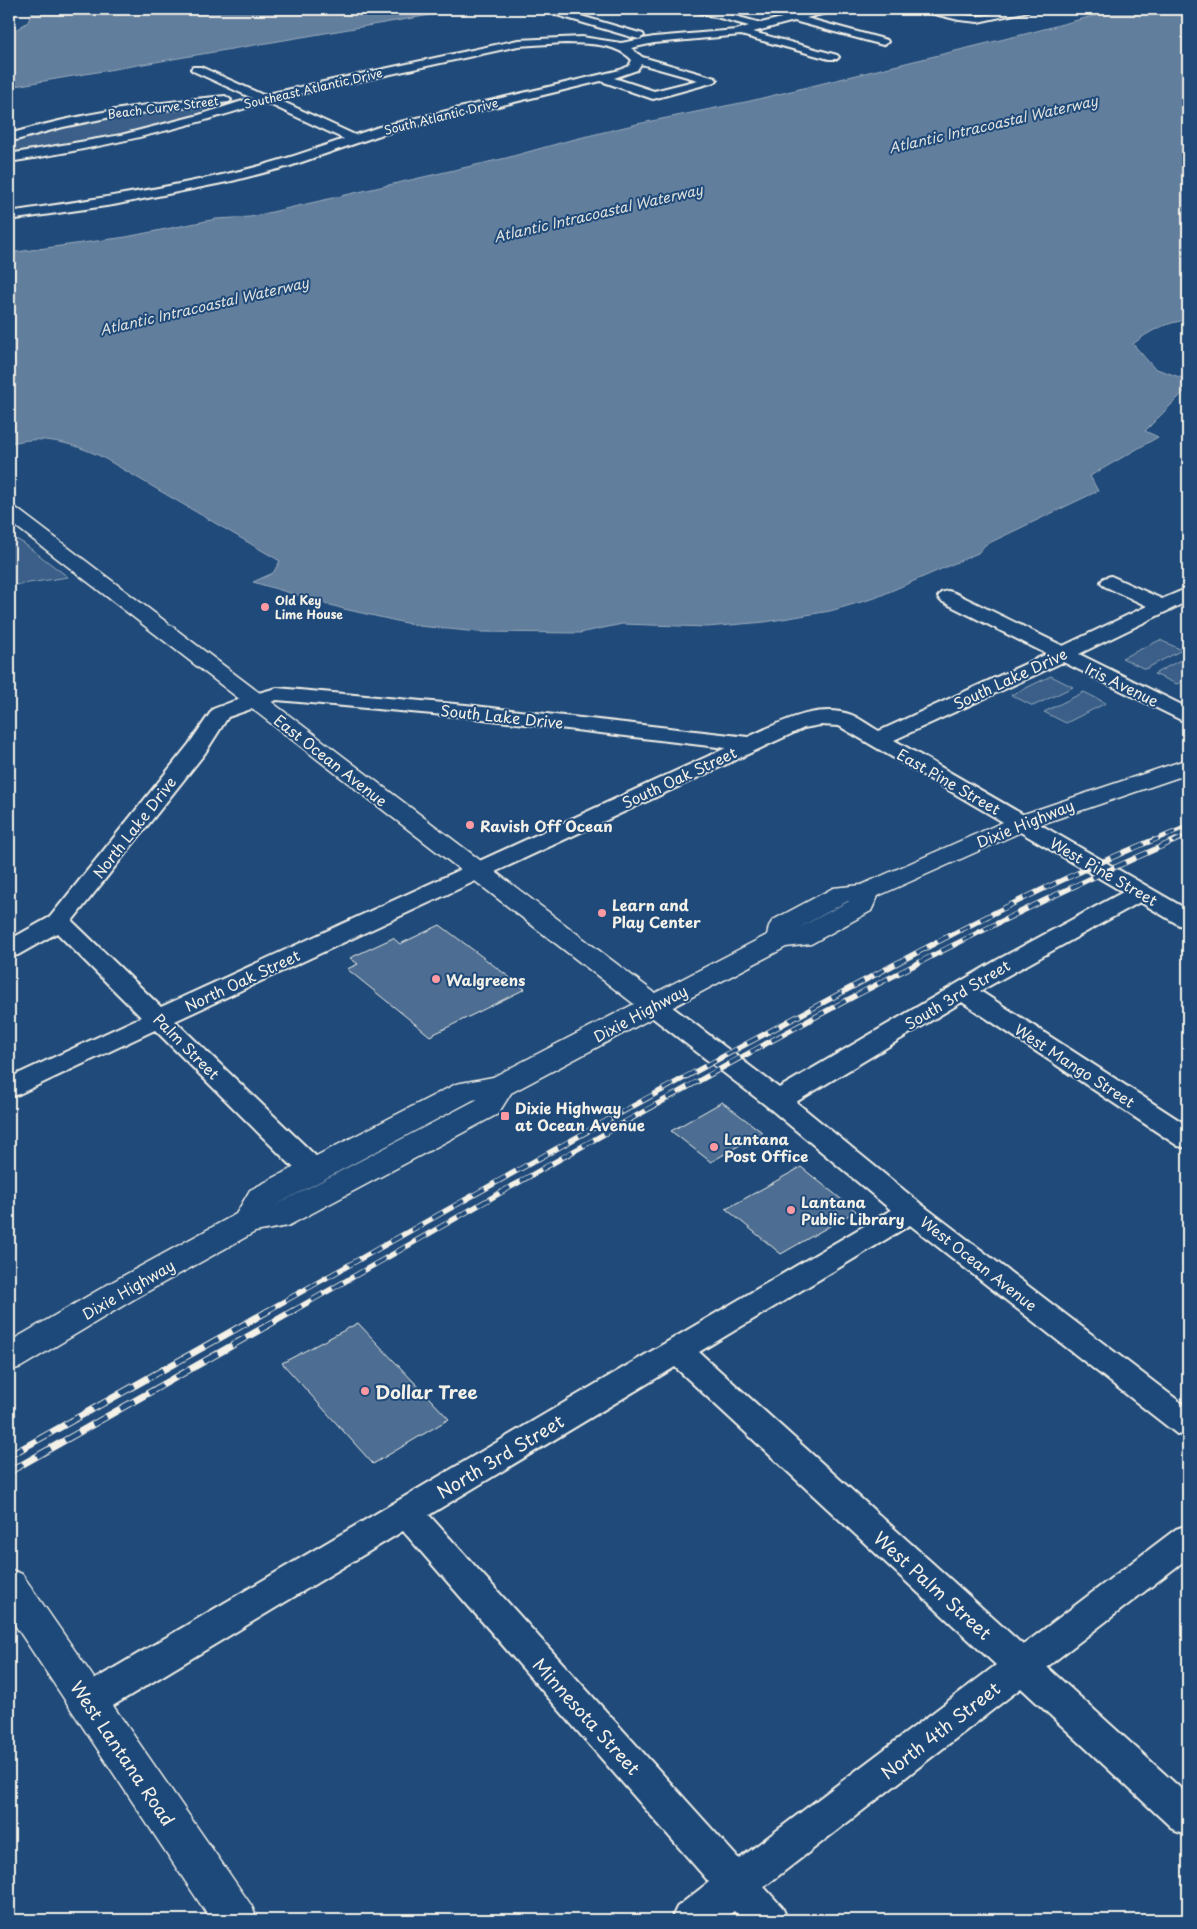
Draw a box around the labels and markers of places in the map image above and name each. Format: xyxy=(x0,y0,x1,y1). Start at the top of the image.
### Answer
place label: Old Key Lime House xyxy=(275,591,343,623)
marker: Old Key Lime House xyxy=(259,601,271,613)
place label: Ravish Off Ocean xyxy=(480,814,613,837)
marker: Ravish Off Ocean xyxy=(464,819,476,831)
place label: Learn and Play Center xyxy=(612,893,701,933)
marker: Learn and Play Center xyxy=(596,907,608,919)
place label: Walgreens xyxy=(446,968,525,991)
marker: Walgreens xyxy=(430,973,442,985)
place label: Dixie Highway at Ocean Avenue xyxy=(515,1096,645,1136)
marker: Dixie Highway at Ocean Avenue xyxy=(499,1110,511,1122)
place label: Lantana Post Office xyxy=(724,1127,808,1167)
marker: Lantana Post Office xyxy=(708,1141,720,1153)
place label: Lantana Public Library xyxy=(801,1190,905,1230)
marker: Lantana Public Library xyxy=(785,1204,797,1216)
place label: Dollar Tree xyxy=(375,1378,478,1405)
marker: Dollar Tree xyxy=(359,1385,371,1397)

